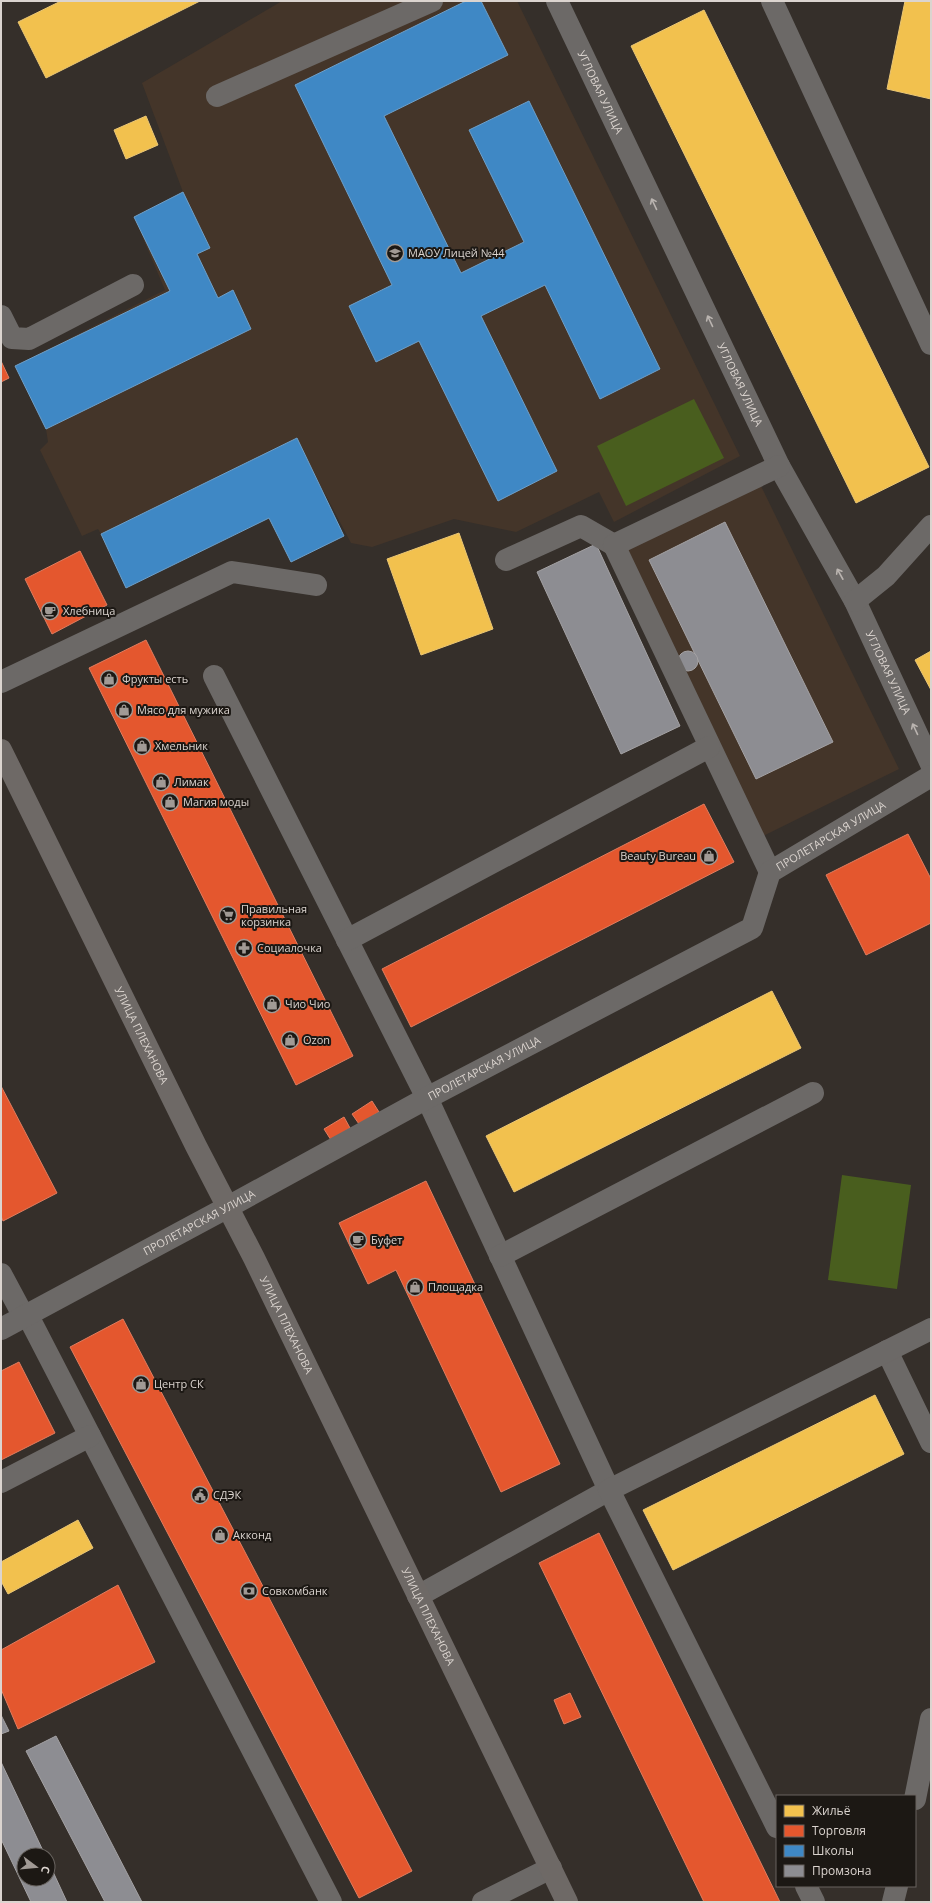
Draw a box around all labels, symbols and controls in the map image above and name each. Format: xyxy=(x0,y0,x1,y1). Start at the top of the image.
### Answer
street label: УГЛОВАЯ УЛИЦА xyxy=(575,48,627,136)
one-way arrow xyxy=(650,198,657,210)
school or university icon: МАОУ Лицей №44 xyxy=(385,243,405,263)
place label: МАОУ Лицей №44 xyxy=(408,245,505,260)
one-way arrow xyxy=(706,316,713,328)
street label: УГЛОВАЯ УЛИЦА xyxy=(714,340,767,429)
one-way arrow xyxy=(835,568,843,580)
cafe icon: Хлебница xyxy=(40,601,60,621)
place label: Хлебница xyxy=(63,603,115,618)
street label: УГЛОВАЯ УЛИЦА xyxy=(863,628,915,717)
shop icon: Фрукты есть xyxy=(99,669,119,689)
place label: Фрукты есть xyxy=(122,671,188,686)
shop icon: Мясо для мужика xyxy=(114,700,134,720)
place label: Мясо для мужика xyxy=(137,702,230,717)
one-way arrow xyxy=(910,723,918,735)
shop icon: Хмельник xyxy=(132,736,152,756)
place label: Хмельник xyxy=(155,738,208,753)
shop icon: Лимак xyxy=(151,772,171,792)
place label: Лимак xyxy=(174,774,209,789)
shop icon: Магия моды xyxy=(160,792,180,812)
place label: Магия моды xyxy=(183,794,249,809)
street label: ПРОЛЕТАРСКАЯ УЛИЦА xyxy=(773,797,888,874)
shop icon: Beauty Bureau xyxy=(699,846,719,866)
place label: Beauty Bureau xyxy=(620,848,696,863)
place label: Правильная корзинка xyxy=(241,901,307,929)
supermarket icon: Правильная корзинка xyxy=(218,905,238,925)
pharmacy icon: Социалочка xyxy=(234,938,254,958)
place label: Социалочка xyxy=(257,940,322,955)
street label: УЛИЦА ПЛЕХАНОВА xyxy=(112,984,172,1086)
shop icon: Чио Чио xyxy=(262,994,282,1014)
place label: Чио Чио xyxy=(285,996,331,1011)
shop icon: Ozon xyxy=(280,1030,300,1050)
place label: Ozon xyxy=(303,1032,330,1047)
street label: ПРОЛЕТАРСКАЯ УЛИЦА xyxy=(425,1032,543,1103)
street label: ПРОЛЕТАРСКАЯ УЛИЦА xyxy=(140,1186,258,1258)
cafe icon: Буфет xyxy=(348,1230,368,1250)
place label: Буфет xyxy=(371,1232,402,1247)
street label: УЛИЦА ПЛЕХАНОВА xyxy=(257,1273,317,1376)
shop icon: Площадка xyxy=(405,1277,425,1297)
place label: Площадка xyxy=(428,1279,483,1294)
shop icon: Центр СК xyxy=(131,1374,151,1394)
place label: Центр СК xyxy=(154,1376,204,1391)
public building icon: СДЭК xyxy=(190,1485,210,1505)
place label: СДЭК xyxy=(213,1487,241,1502)
shop icon: Акконд xyxy=(210,1525,230,1545)
place label: Акконд xyxy=(233,1527,272,1542)
street label: УЛИЦА ПЛЕХАНОВА xyxy=(399,1565,459,1668)
bank icon: Совкомбанк xyxy=(239,1581,259,1601)
place label: Совкомбанк xyxy=(262,1583,328,1598)
legend xyxy=(776,1795,916,1887)
text: Жильё xyxy=(812,1802,851,1819)
text: Торговля xyxy=(812,1822,866,1839)
text: Школы xyxy=(812,1842,854,1859)
north arrow xyxy=(16,1847,56,1887)
text: Промзона xyxy=(812,1862,871,1879)
text: С xyxy=(38,1864,54,1875)

